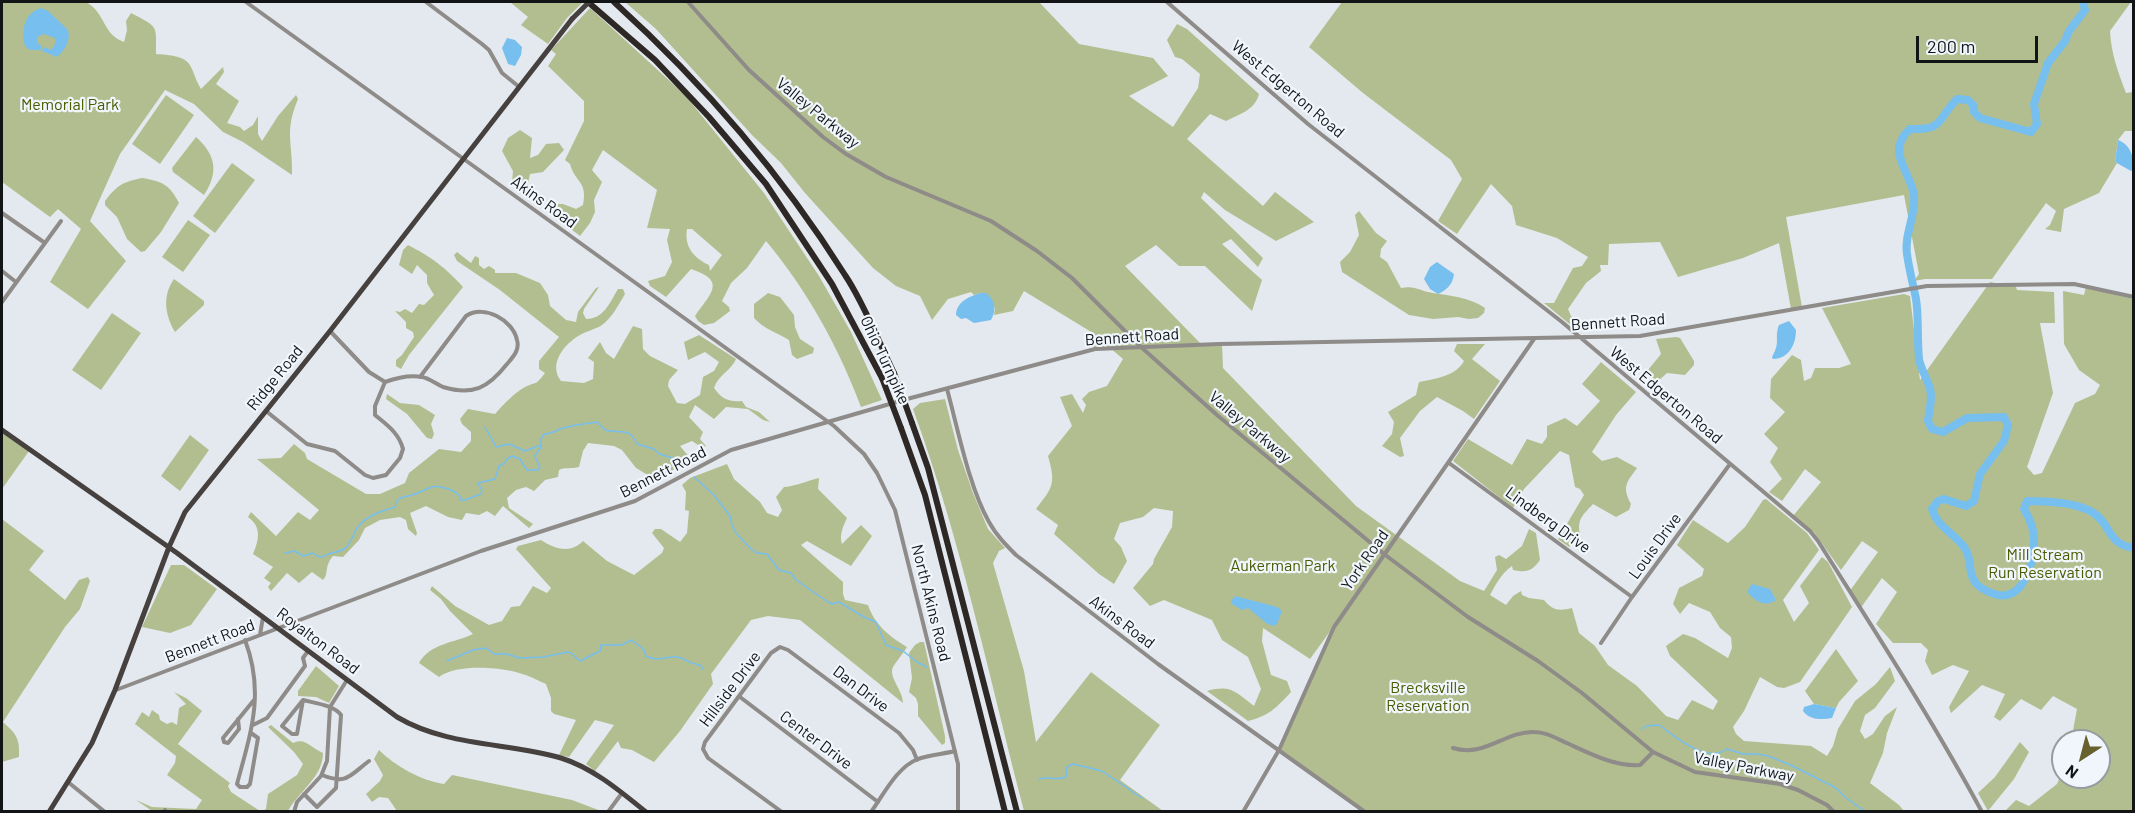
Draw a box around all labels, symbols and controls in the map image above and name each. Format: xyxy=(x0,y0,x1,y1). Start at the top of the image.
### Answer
scale bar xyxy=(1919,24,2040,62)
text: 200 m xyxy=(1927,35,1975,57)
street label: West Edgerton Road xyxy=(1228,36,1348,142)
street label: Valley Parkway xyxy=(773,74,863,152)
park label: Memorial Park xyxy=(21,95,119,115)
street label: Akins Road xyxy=(507,172,581,232)
street label: Bennett Road xyxy=(1570,309,1666,335)
street label: Ohio Turnpike xyxy=(856,313,914,407)
street label: Bennett Road xyxy=(1084,324,1180,350)
street label: Ridge Road xyxy=(243,342,307,414)
street label: West Edgerton Road xyxy=(1606,342,1726,448)
street label: Valley Parkway xyxy=(1205,387,1295,467)
street label: Bennett Road xyxy=(617,442,709,502)
street label: Lindberg Drive xyxy=(1502,483,1594,557)
street label: Louis Drive xyxy=(1625,509,1685,583)
street label: York Road xyxy=(1337,526,1393,594)
street label: North Akins Road xyxy=(907,542,955,664)
park label: Mill Stream Run Reservation xyxy=(1988,545,2102,583)
park label: Aukerman Park xyxy=(1230,556,1336,576)
street label: Akins Road xyxy=(1086,591,1158,653)
street label: Royalton Road xyxy=(273,604,363,678)
street label: Bennett Road xyxy=(163,615,257,667)
street label: Hillside Drive xyxy=(695,647,765,731)
street label: Dan Drive xyxy=(829,662,893,716)
park label: Brecksville Reservation xyxy=(1386,678,1470,716)
street label: Center Drive xyxy=(776,707,856,773)
north arrow xyxy=(2051,729,2111,789)
street label: Valley Parkway xyxy=(1692,748,1796,786)
text: N xyxy=(2061,762,2081,783)

